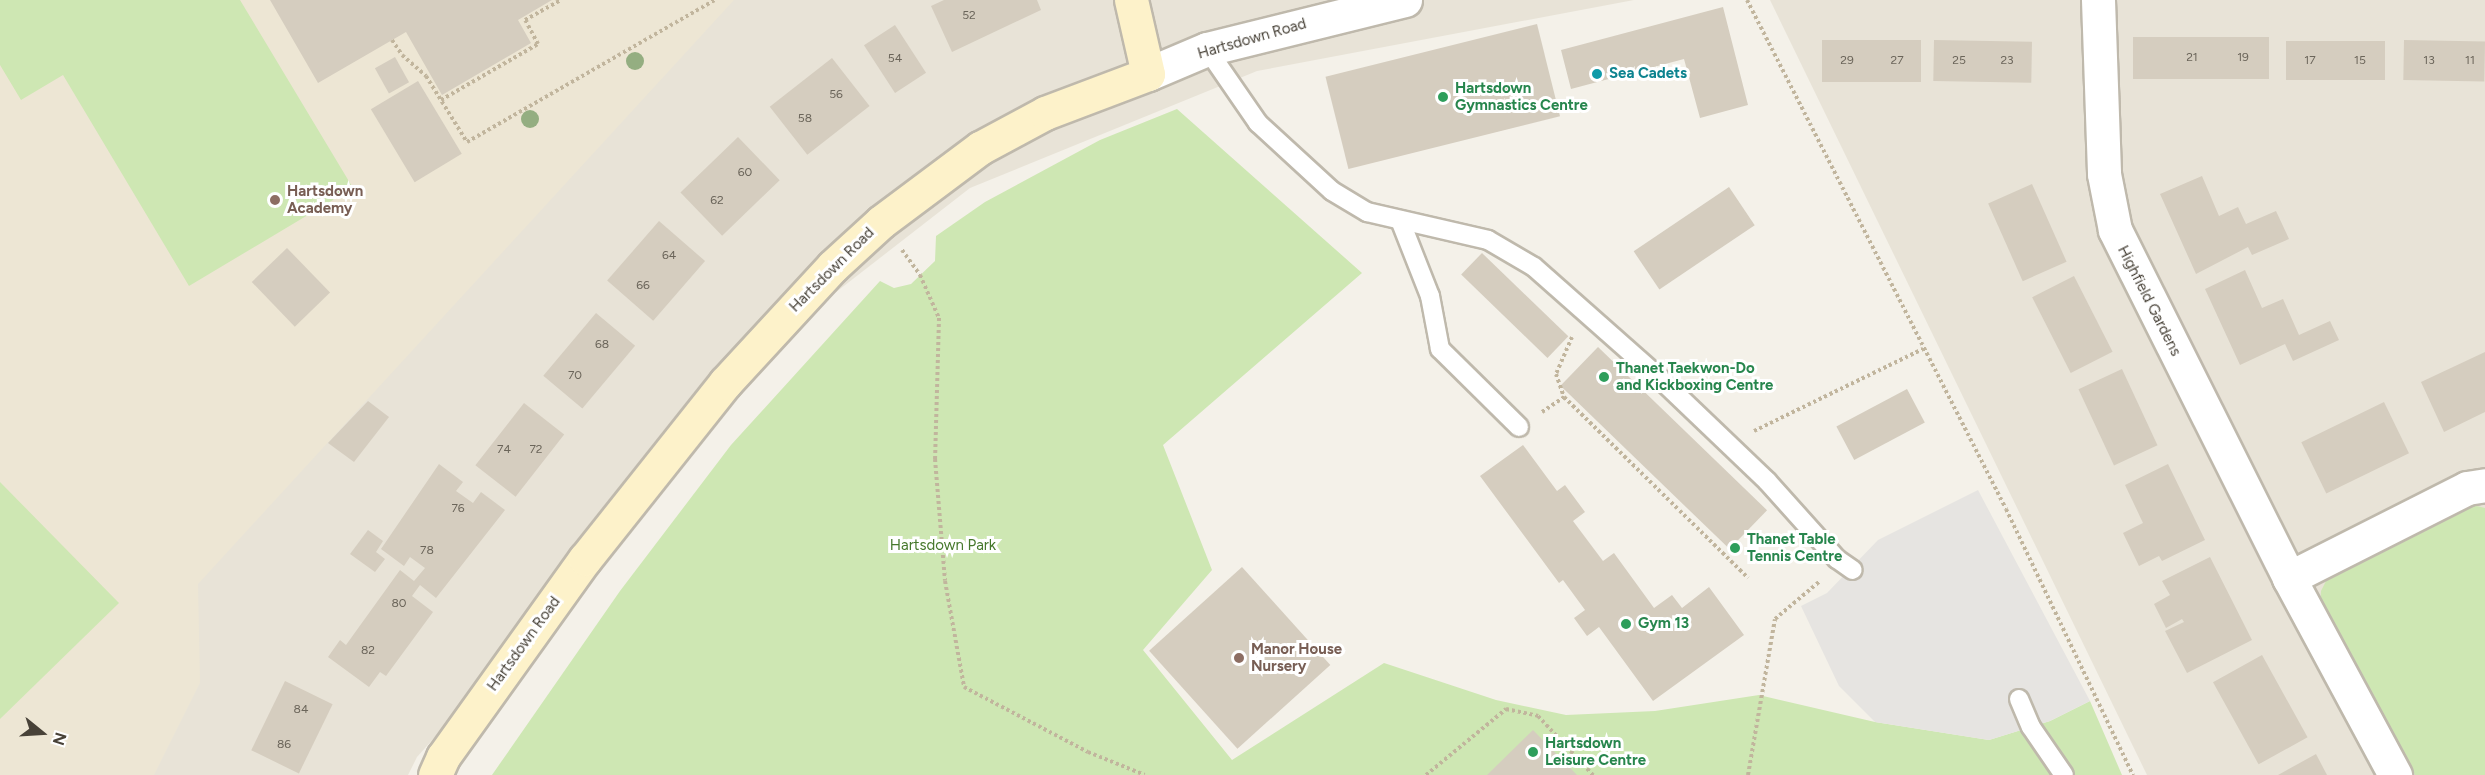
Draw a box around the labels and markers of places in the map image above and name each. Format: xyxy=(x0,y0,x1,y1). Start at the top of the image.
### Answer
place label: Sea Cadets xyxy=(1609,65,1687,83)
marker: Sea Cadets xyxy=(1590,67,1604,81)
place label: Hartsdown Gymnastics Centre xyxy=(1455,79,1588,114)
marker: Hartsdown Gymnastics Centre xyxy=(1436,90,1450,104)
place label: Hartsdown Academy xyxy=(287,182,363,217)
marker: Hartsdown Academy xyxy=(268,193,282,207)
place label: Thanet Taekwon-Do and Kickboxing Centre xyxy=(1616,359,1773,394)
marker: Thanet Taekwon-Do and Kickboxing Centre xyxy=(1597,370,1611,384)
place label: Thanet Table Tennis Centre xyxy=(1747,530,1842,565)
marker: Thanet Table Tennis Centre xyxy=(1728,541,1742,555)
place label: Gym 13 xyxy=(1638,615,1689,633)
marker: Gym 13 xyxy=(1619,617,1633,631)
place label: Manor House Nursery xyxy=(1251,640,1342,675)
marker: Manor House Nursery xyxy=(1232,651,1246,665)
place label: Hartsdown Leisure Centre xyxy=(1545,734,1646,769)
marker: Hartsdown Leisure Centre xyxy=(1526,745,1540,759)

